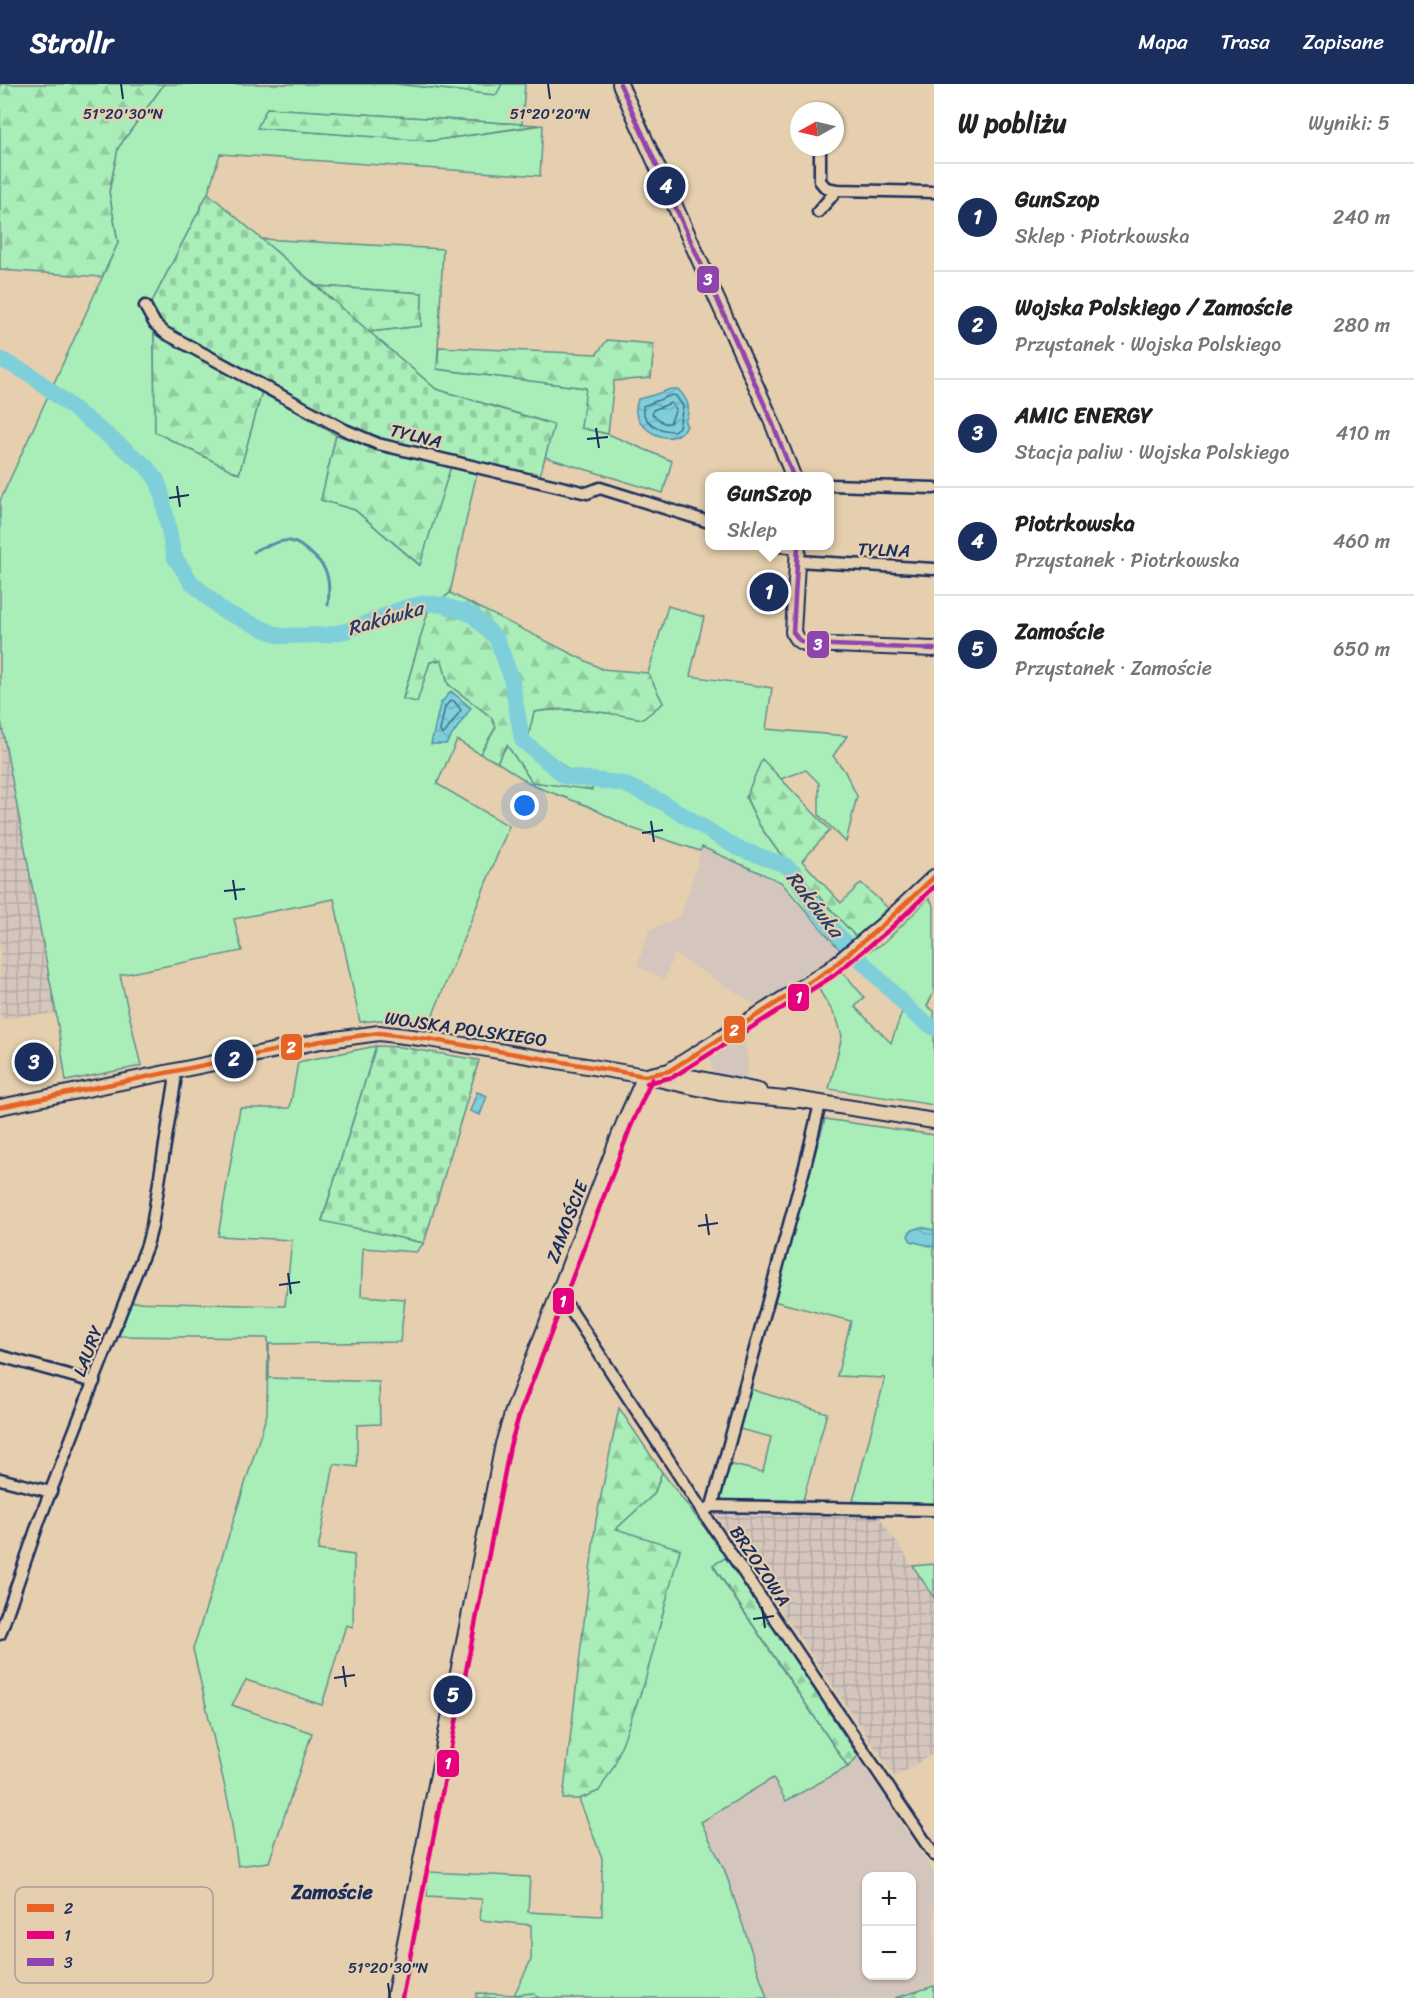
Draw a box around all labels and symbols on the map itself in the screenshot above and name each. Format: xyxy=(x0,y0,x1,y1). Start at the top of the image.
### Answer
text: 51°20'30"N xyxy=(83,101,164,127)
text: 51°20'20"N xyxy=(510,101,591,127)
north arrow xyxy=(790,102,844,156)
pin: 4 xyxy=(646,164,686,208)
line badge: 3 xyxy=(696,265,720,294)
text: 3 xyxy=(703,265,713,294)
street label: TYLNA xyxy=(387,414,445,458)
street label: TYLNA xyxy=(857,533,911,567)
pin: 1 xyxy=(750,570,788,614)
water label: Rakówka xyxy=(343,590,430,646)
line badge: 3 xyxy=(806,630,830,659)
text: 3 xyxy=(813,630,823,659)
your location xyxy=(510,791,539,820)
water label: Rakówka xyxy=(777,863,854,948)
line badge: 1 xyxy=(787,983,810,1012)
text: 1 xyxy=(796,983,803,1012)
street label: WOJSKA POLSKIEGO xyxy=(383,1002,549,1056)
line badge: 2 xyxy=(723,1015,746,1044)
text: 2 xyxy=(728,1016,739,1045)
line badge: 2 xyxy=(280,1033,303,1061)
text: 2 xyxy=(285,1033,296,1062)
pin: 2 xyxy=(214,1036,254,1082)
pin: 3 xyxy=(15,1040,54,1084)
street label: ZAMOŚCIE xyxy=(537,1175,598,1268)
line badge: 1 xyxy=(552,1287,575,1315)
text: 1 xyxy=(560,1287,567,1316)
street label: LAURY xyxy=(64,1320,113,1381)
street label: BRZOZOWA xyxy=(721,1519,799,1613)
pin: 5 xyxy=(434,1672,472,1718)
line badge: 1 xyxy=(436,1749,460,1778)
text: 1 xyxy=(445,1749,452,1778)
district label: Zamoście xyxy=(290,1875,373,1910)
legend xyxy=(15,1887,213,1983)
text: 2 xyxy=(64,1894,73,1923)
text: 1 xyxy=(64,1921,71,1950)
text: 3 xyxy=(64,1948,73,1977)
text: 51°20'30"N xyxy=(348,1955,429,1981)

